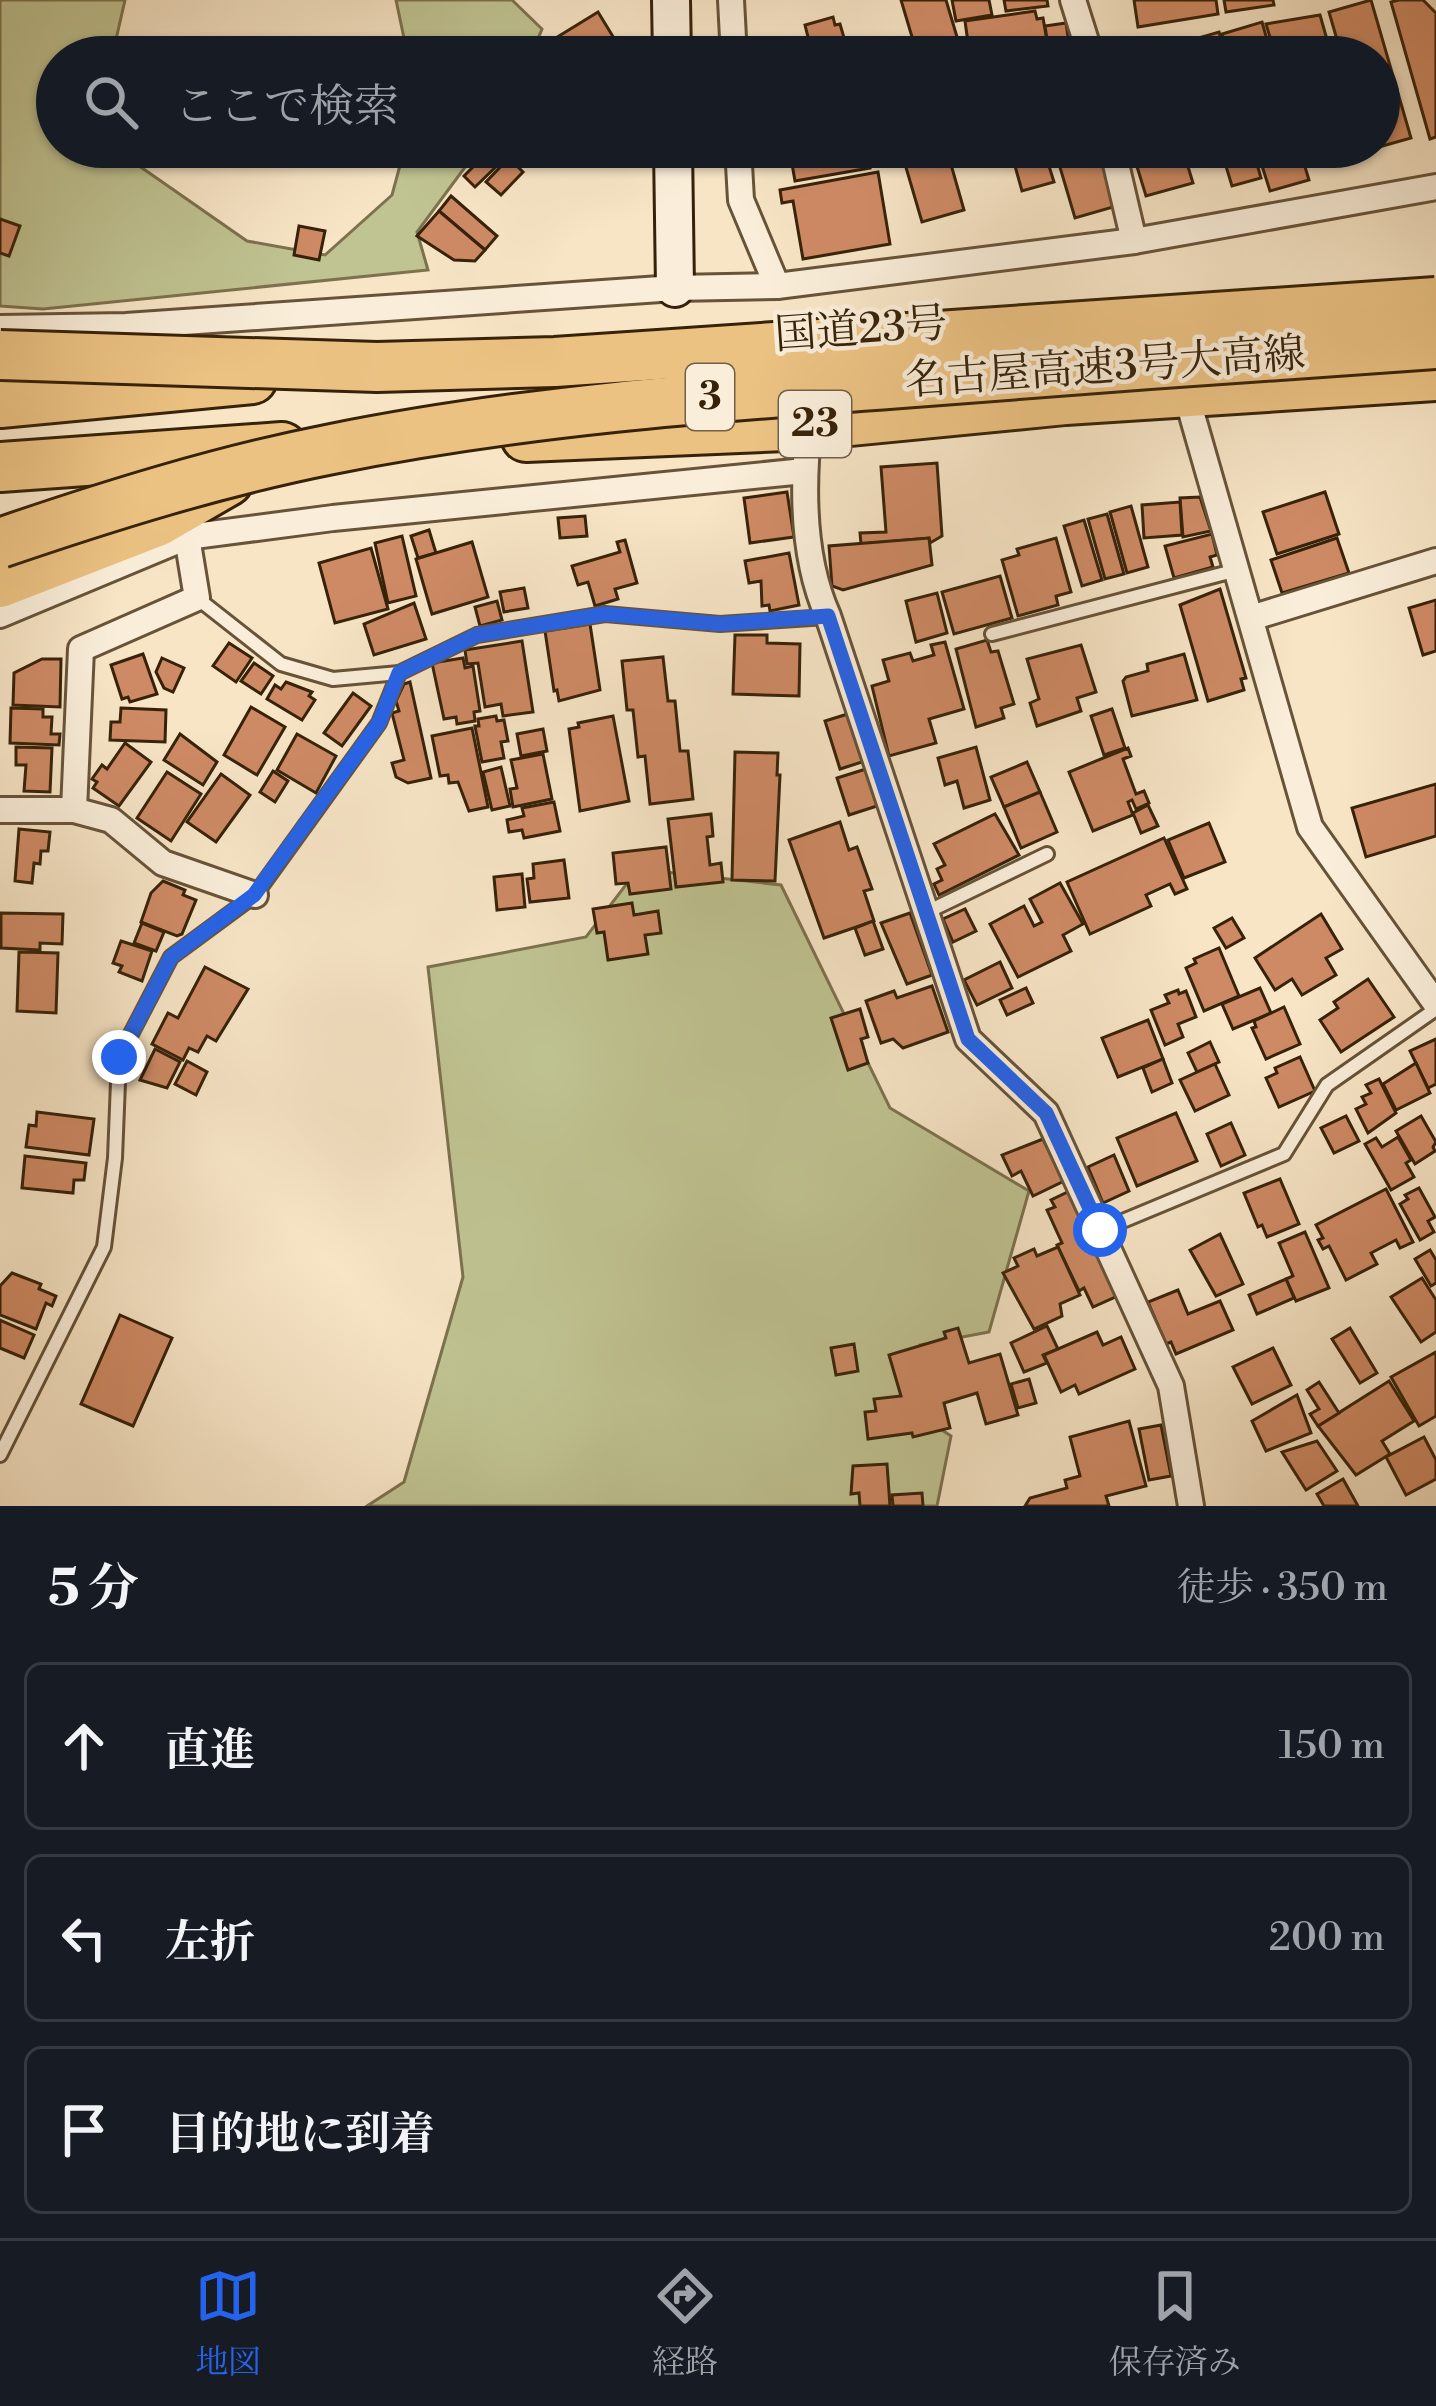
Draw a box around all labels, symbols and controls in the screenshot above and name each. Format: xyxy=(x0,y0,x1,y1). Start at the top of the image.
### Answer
search box xyxy=(36,36,1400,168)
icon: search xyxy=(78,69,144,135)
text: ここで検索 xyxy=(174,79,399,136)
street label: 国道23号 xyxy=(773,298,949,362)
street label: 名古屋高速3号大高線 xyxy=(903,328,1307,408)
road number: 3 xyxy=(686,364,734,430)
road number: 23 xyxy=(779,391,851,457)
route end xyxy=(92,1030,146,1084)
route start xyxy=(1073,1203,1127,1257)
text: 5 分 xyxy=(48,1558,139,1622)
text: 徒歩 · 350 m xyxy=(1176,1564,1388,1613)
icon: ahead xyxy=(51,1713,117,1779)
text: 150 m xyxy=(1279,1722,1385,1771)
text: 直進 xyxy=(165,1723,255,1780)
icon: left xyxy=(51,1905,117,1971)
text: 200 m xyxy=(1269,1914,1385,1963)
text: 左折 xyxy=(165,1915,255,1972)
icon: arrive xyxy=(51,2097,117,2163)
text: 目的地に到着 xyxy=(165,2107,435,2164)
tab: 地図 xyxy=(195,2263,261,2384)
tab: 経路 xyxy=(652,2263,718,2384)
tab: 保存済み xyxy=(1109,2263,1241,2384)

